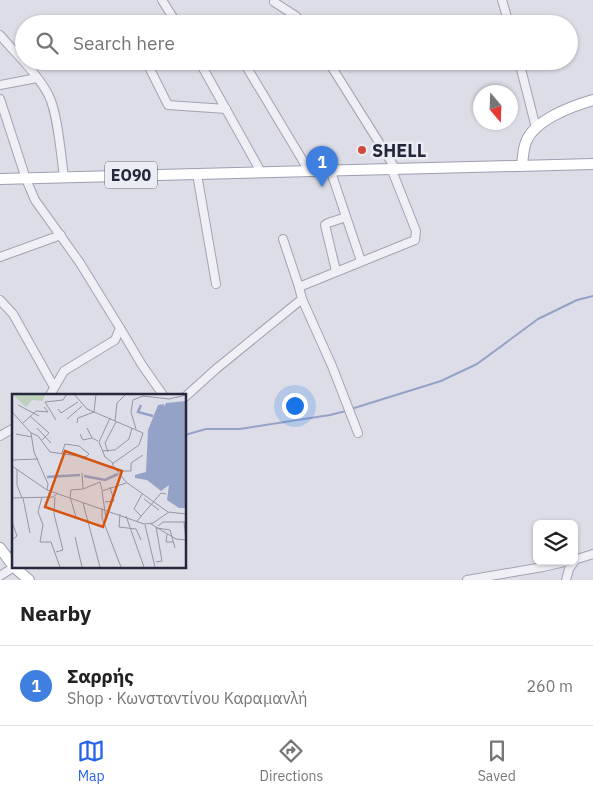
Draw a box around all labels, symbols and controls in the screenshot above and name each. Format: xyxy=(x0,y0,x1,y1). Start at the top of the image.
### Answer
search box xyxy=(15,15,578,70)
icon: search xyxy=(33,29,61,57)
text: Search here xyxy=(73,31,175,55)
north arrow xyxy=(473,85,518,130)
place label: SHELL xyxy=(372,139,426,162)
marker: SHELL xyxy=(356,144,368,156)
pin: 1 xyxy=(306,146,338,187)
road number: ΕΟ90 xyxy=(105,162,157,188)
your location xyxy=(282,393,308,419)
inset map xyxy=(12,394,186,568)
map controls xyxy=(533,520,578,565)
button: layers xyxy=(533,520,578,565)
text: Nearby xyxy=(20,599,91,627)
text: Σαρρής xyxy=(67,664,134,688)
text: 1 xyxy=(31,676,41,696)
text: 260 m xyxy=(526,676,573,696)
text: Shop · Κωνσταντίνου Καραμανλή xyxy=(67,688,307,708)
tab: Map xyxy=(77,737,105,785)
tab: Directions xyxy=(260,737,323,785)
tab: Saved xyxy=(478,737,516,785)

